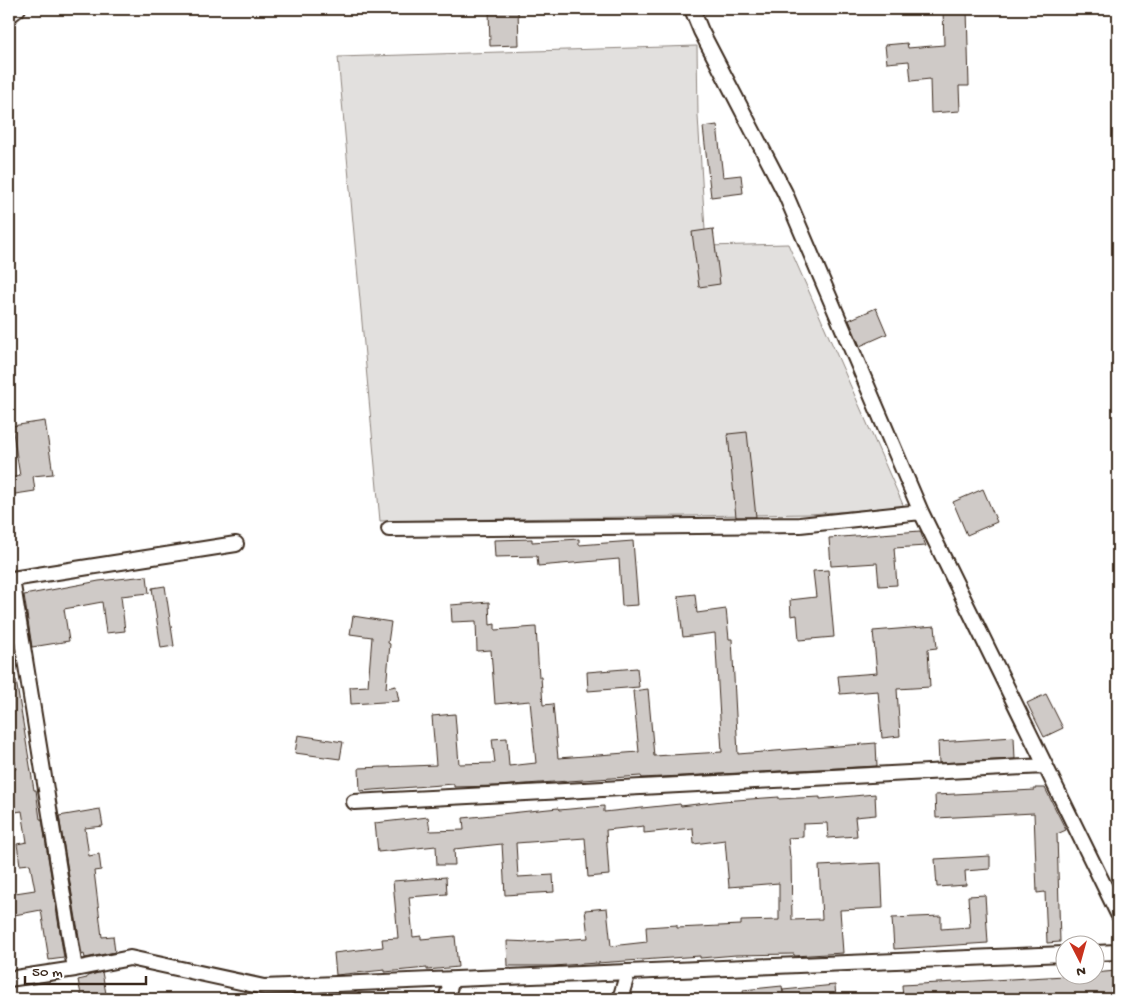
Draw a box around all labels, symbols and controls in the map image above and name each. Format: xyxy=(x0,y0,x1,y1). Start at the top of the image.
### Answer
north arrow xyxy=(1054,936,1104,986)
scale bar xyxy=(25,953,146,985)
text: N xyxy=(1076,962,1087,979)
text: 50 m xyxy=(32,964,63,982)

